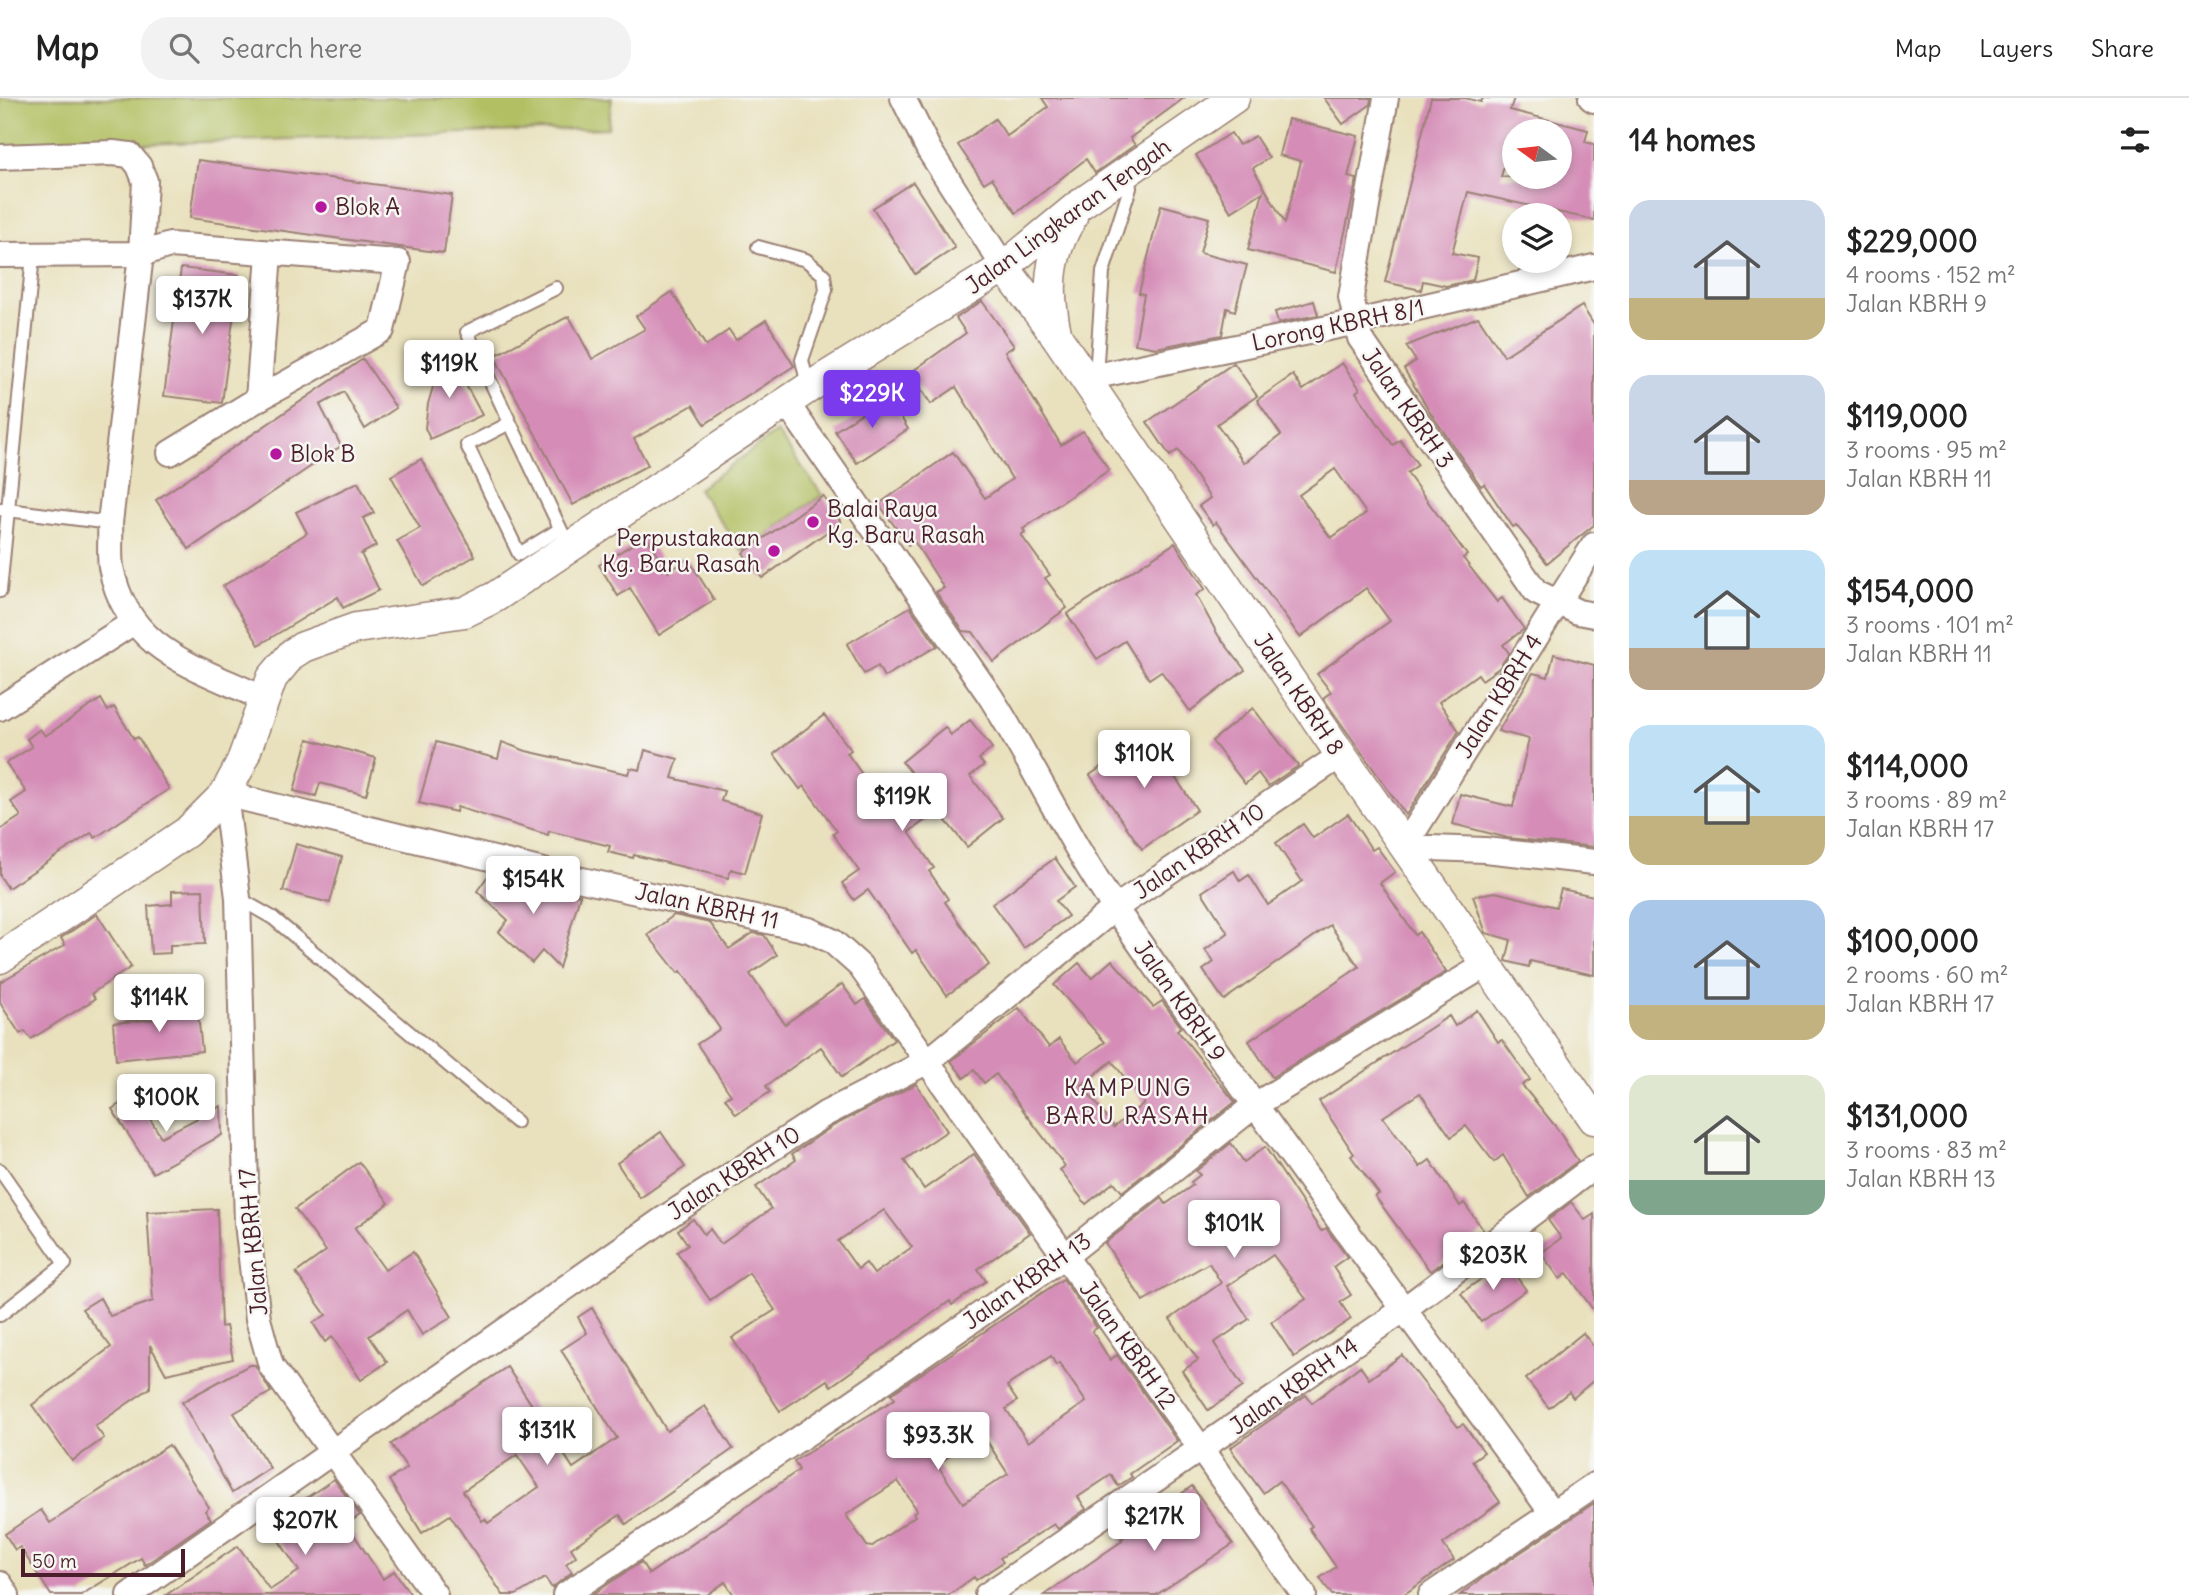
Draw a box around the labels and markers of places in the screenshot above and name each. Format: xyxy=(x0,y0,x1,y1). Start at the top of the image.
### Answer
place label: Blok A xyxy=(335,192,400,221)
marker: Blok A xyxy=(313,199,329,215)
pin: $137K xyxy=(153,276,251,336)
pin: $119K xyxy=(400,341,498,400)
pin: $229K xyxy=(823,370,921,430)
place label: Blok B xyxy=(290,439,355,468)
marker: Blok B xyxy=(268,446,284,462)
place label: Balai Raya Kg. Baru Rasah xyxy=(827,494,985,549)
marker: Balai Raya Kg. Baru Rasah xyxy=(805,514,821,530)
place label: Perpustakaan Kg. Baru Rasah xyxy=(602,523,760,578)
marker: Perpustakaan Kg. Baru Rasah xyxy=(766,543,782,559)
pin: $110K xyxy=(1095,730,1193,790)
pin: $119K xyxy=(853,774,951,833)
pin: $154K xyxy=(484,856,582,916)
pin: $114K xyxy=(110,974,208,1034)
pin: $100K xyxy=(117,1074,215,1134)
pin: $101K xyxy=(1185,1200,1283,1260)
pin: $203K xyxy=(1444,1232,1542,1292)
pin: $131K xyxy=(498,1408,596,1467)
pin: $93.3K xyxy=(881,1412,995,1472)
pin: $217K xyxy=(1105,1494,1203,1553)
pin: $207K xyxy=(256,1498,354,1557)

